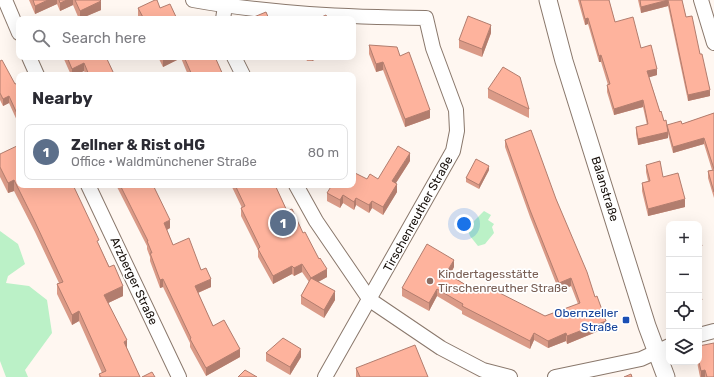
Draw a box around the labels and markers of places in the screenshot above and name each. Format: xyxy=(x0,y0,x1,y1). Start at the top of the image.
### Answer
pin: 1 xyxy=(270,208,296,238)
place label: Kindertagesstätte Tirschenreuther Straße xyxy=(438,267,568,295)
marker: Kindertagesstätte Tirschenreuther Straße xyxy=(425,276,435,286)
place label: Obernzeller Straße xyxy=(554,306,618,334)
marker: Obernzeller Straße xyxy=(621,315,631,325)

